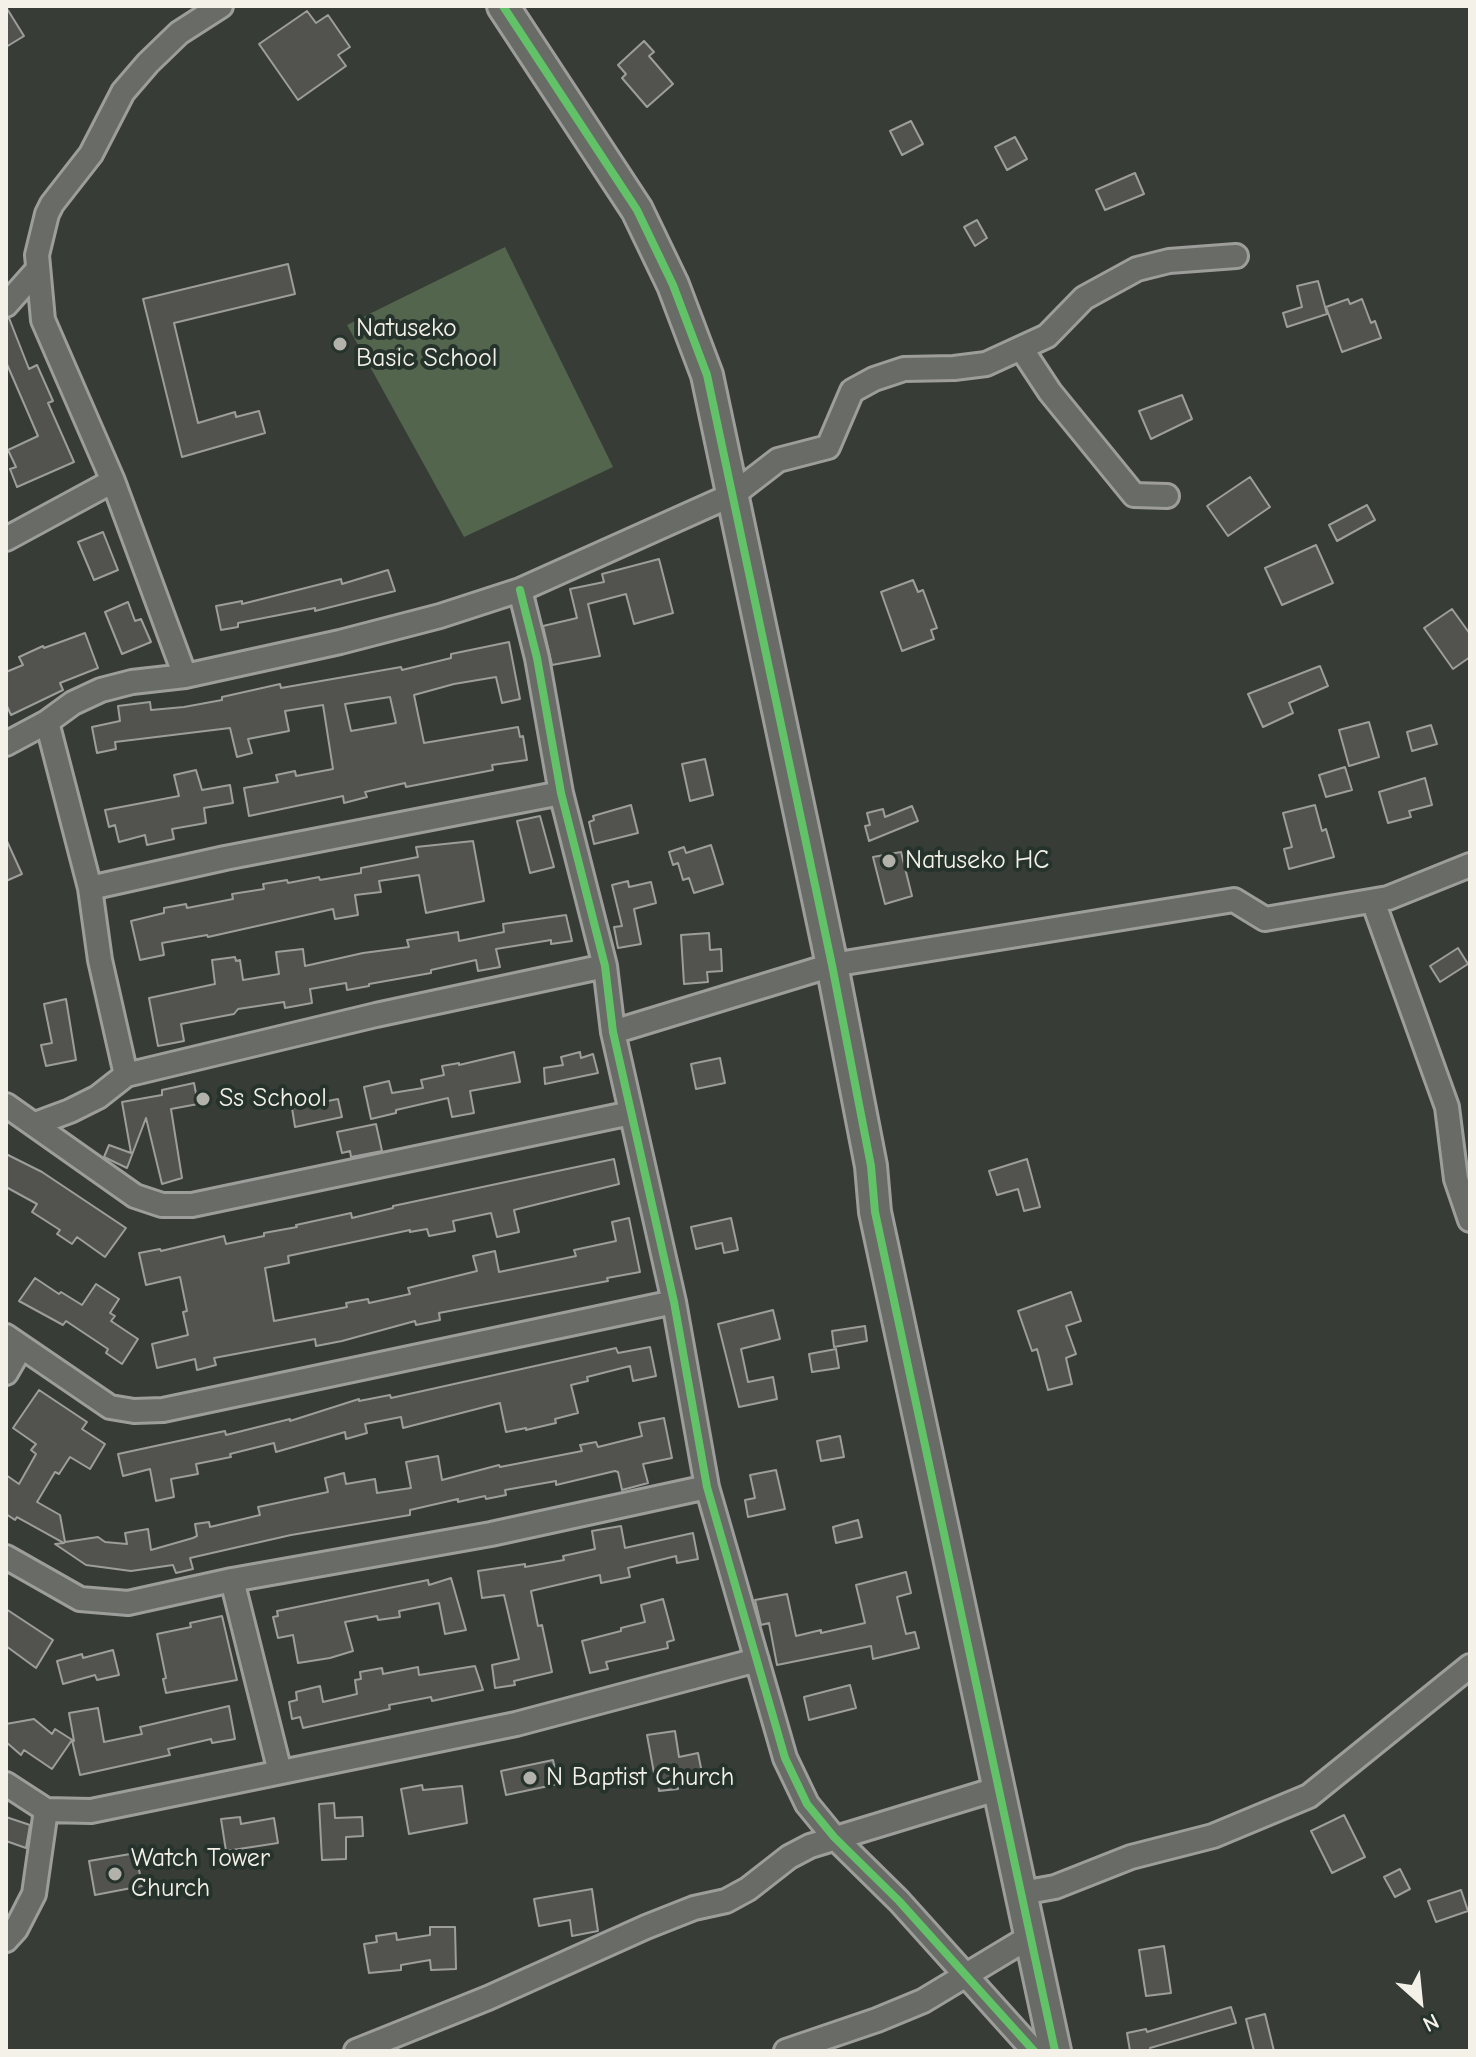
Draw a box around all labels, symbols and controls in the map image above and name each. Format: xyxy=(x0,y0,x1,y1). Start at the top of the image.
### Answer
place label: Natuseko Basic School xyxy=(356,313,497,374)
marker: Natuseko Basic School xyxy=(331,335,349,353)
place label: Natuseko HC xyxy=(905,845,1049,877)
marker: Natuseko HC xyxy=(880,852,898,870)
place label: Ss School xyxy=(219,1083,327,1115)
marker: Ss School xyxy=(194,1090,212,1108)
place label: N Baptist Church xyxy=(546,1762,734,1794)
marker: N Baptist Church xyxy=(521,1769,539,1787)
place label: Watch Tower Church xyxy=(131,1843,270,1904)
marker: Watch Tower Church xyxy=(106,1865,124,1883)
north arrow xyxy=(1380,1961,1460,2041)
text: N xyxy=(1419,2008,1443,2037)

